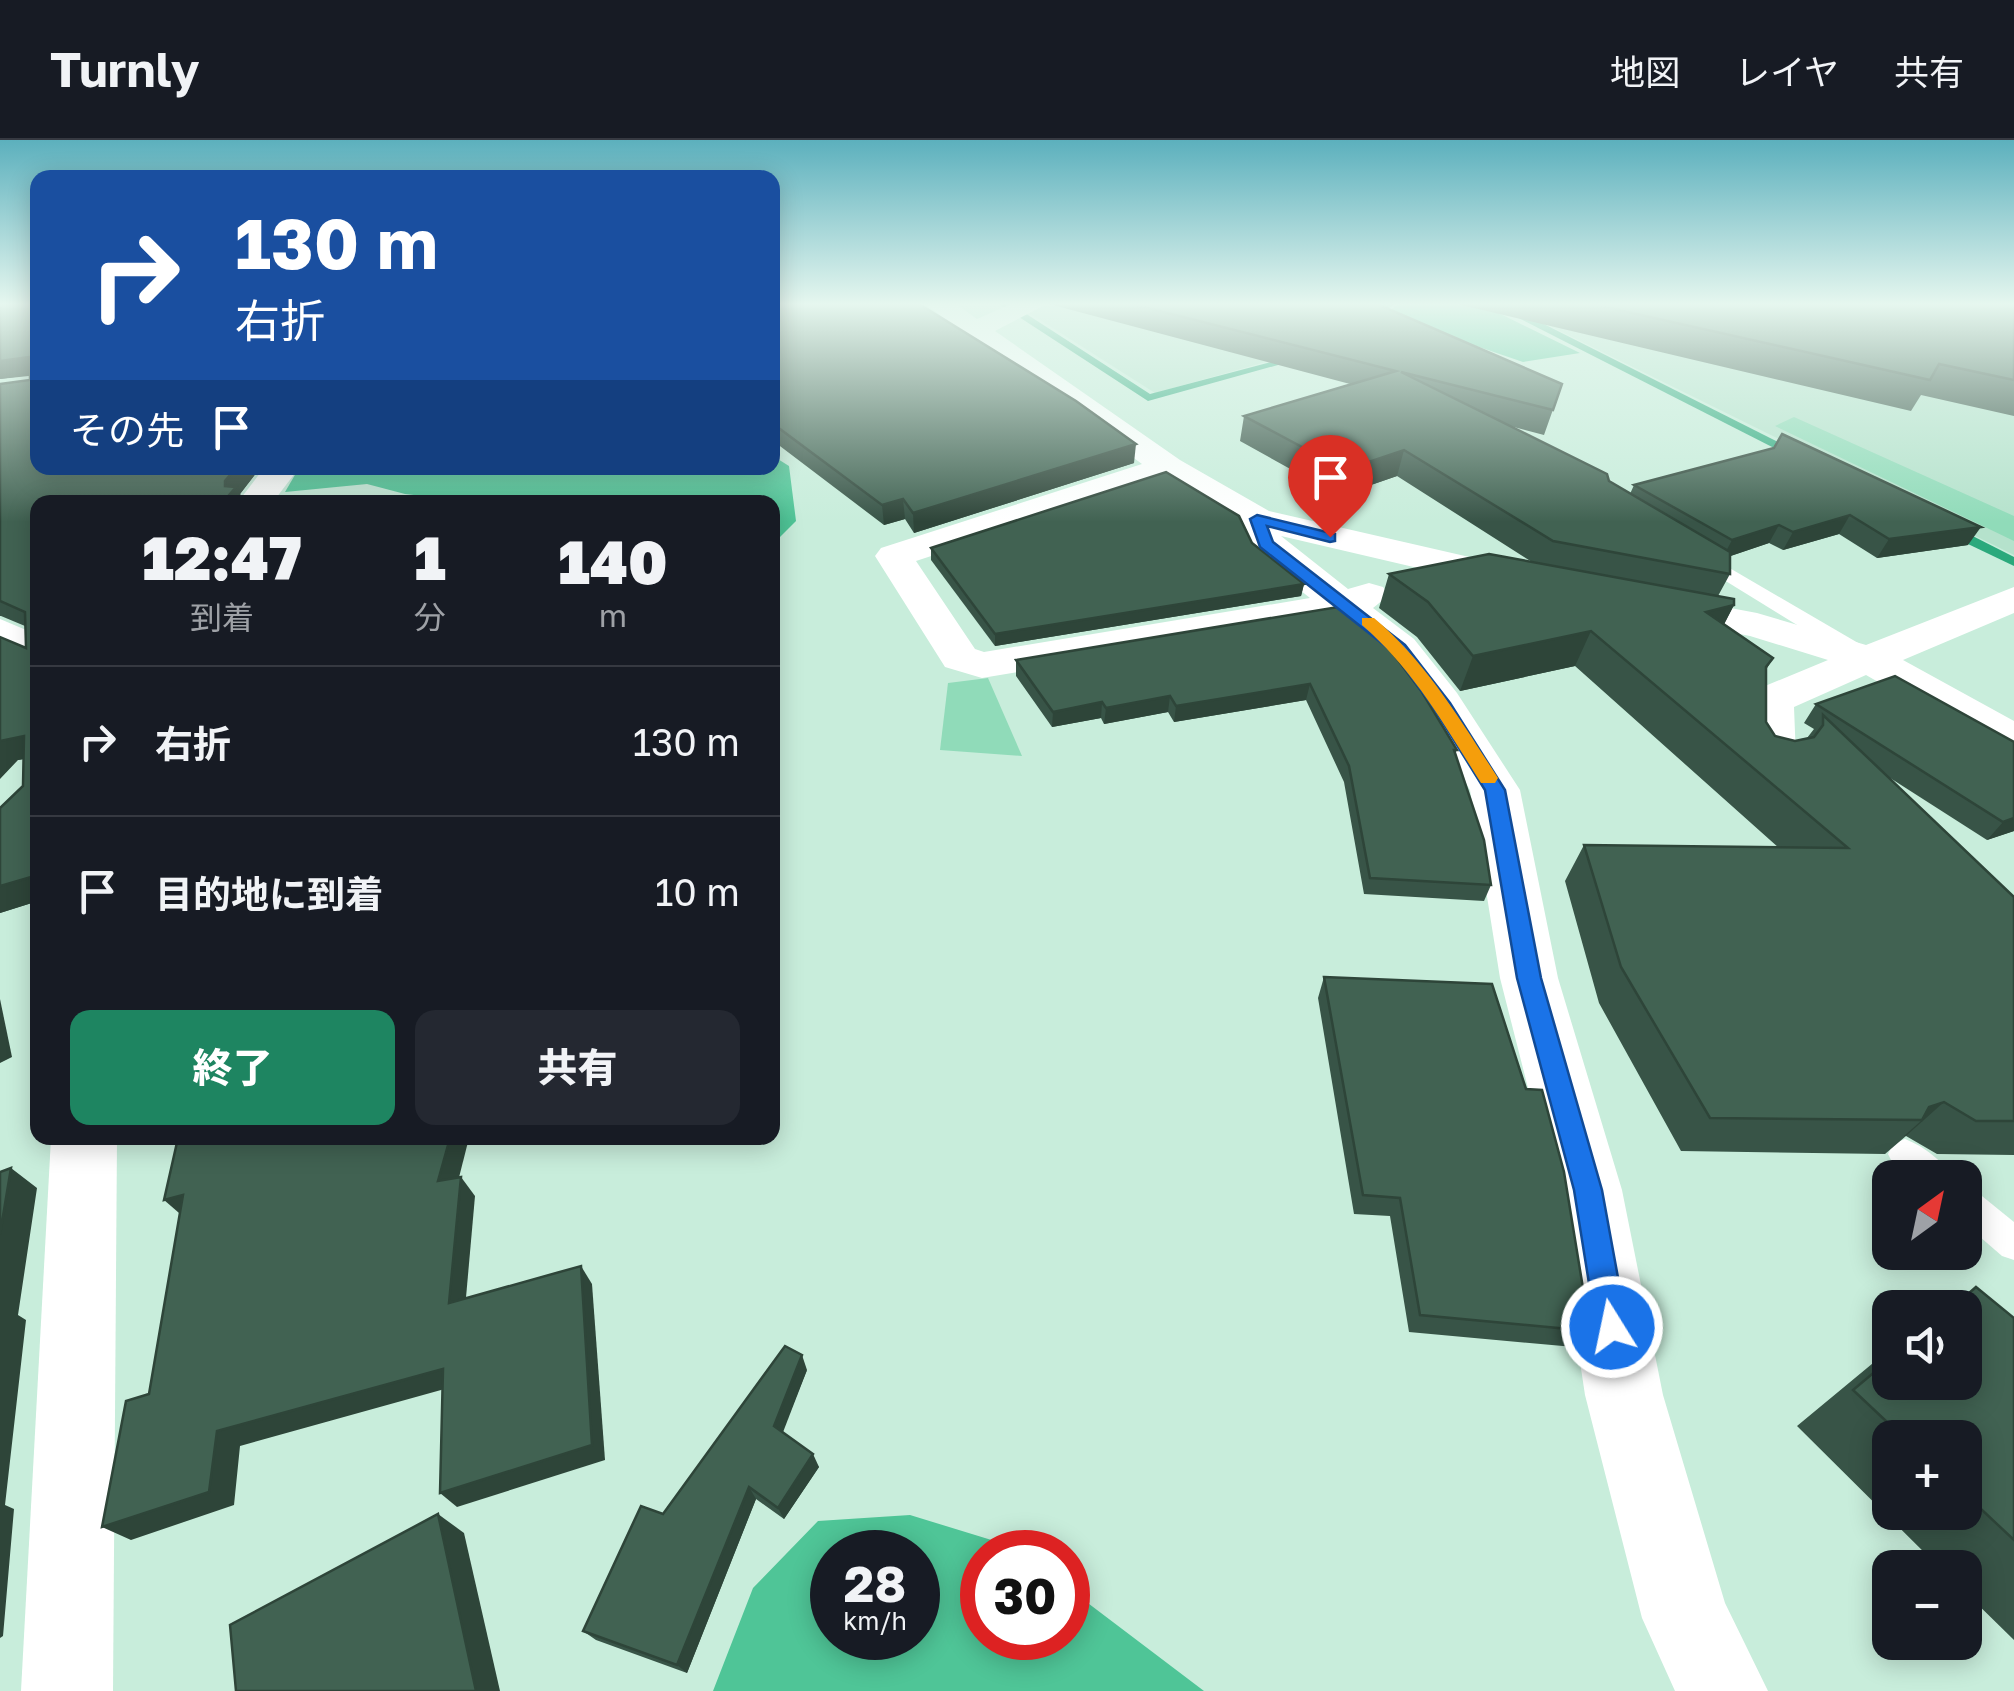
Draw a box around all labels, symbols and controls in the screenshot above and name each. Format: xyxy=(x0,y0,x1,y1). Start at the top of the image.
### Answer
text: Turnly xyxy=(50,40,200,98)
text: 地図 xyxy=(1610,51,1680,93)
text: レイヤ xyxy=(1735,51,1839,93)
text: 共有 xyxy=(1894,51,1964,93)
text: 130 m xyxy=(235,200,438,284)
icon: right xyxy=(70,210,200,340)
text: 右折 xyxy=(235,293,325,347)
icon: arrive xyxy=(204,400,259,455)
text: その先 xyxy=(70,407,184,452)
pin xyxy=(1288,435,1373,538)
icon: arrive xyxy=(1303,450,1358,505)
text: 12:47 xyxy=(142,521,302,593)
text: 1 xyxy=(414,521,446,593)
text: 140 xyxy=(558,525,668,597)
text: m xyxy=(599,596,627,634)
text: 到着 xyxy=(190,598,254,636)
text: 分 xyxy=(414,598,446,636)
icon: right xyxy=(70,714,125,769)
text: 130 m xyxy=(633,719,740,764)
text: 右折 xyxy=(155,721,231,766)
icon: arrive xyxy=(70,864,125,919)
text: 10 m xyxy=(655,869,740,914)
text: 目的地に到着 xyxy=(155,871,383,916)
button: 終了 xyxy=(70,1010,395,1125)
button: 共有 xyxy=(415,1010,740,1125)
north arrow xyxy=(1872,1160,1982,1270)
map controls xyxy=(1872,1160,1982,1660)
position arrow xyxy=(1560,1275,1664,1379)
button: sound xyxy=(1872,1290,1982,1400)
button: + xyxy=(1872,1420,1982,1530)
speed limit sign: 30 xyxy=(960,1530,1090,1660)
button: − xyxy=(1872,1550,1982,1660)
text: 28 xyxy=(844,1553,906,1613)
text: km/h xyxy=(843,1605,907,1636)

